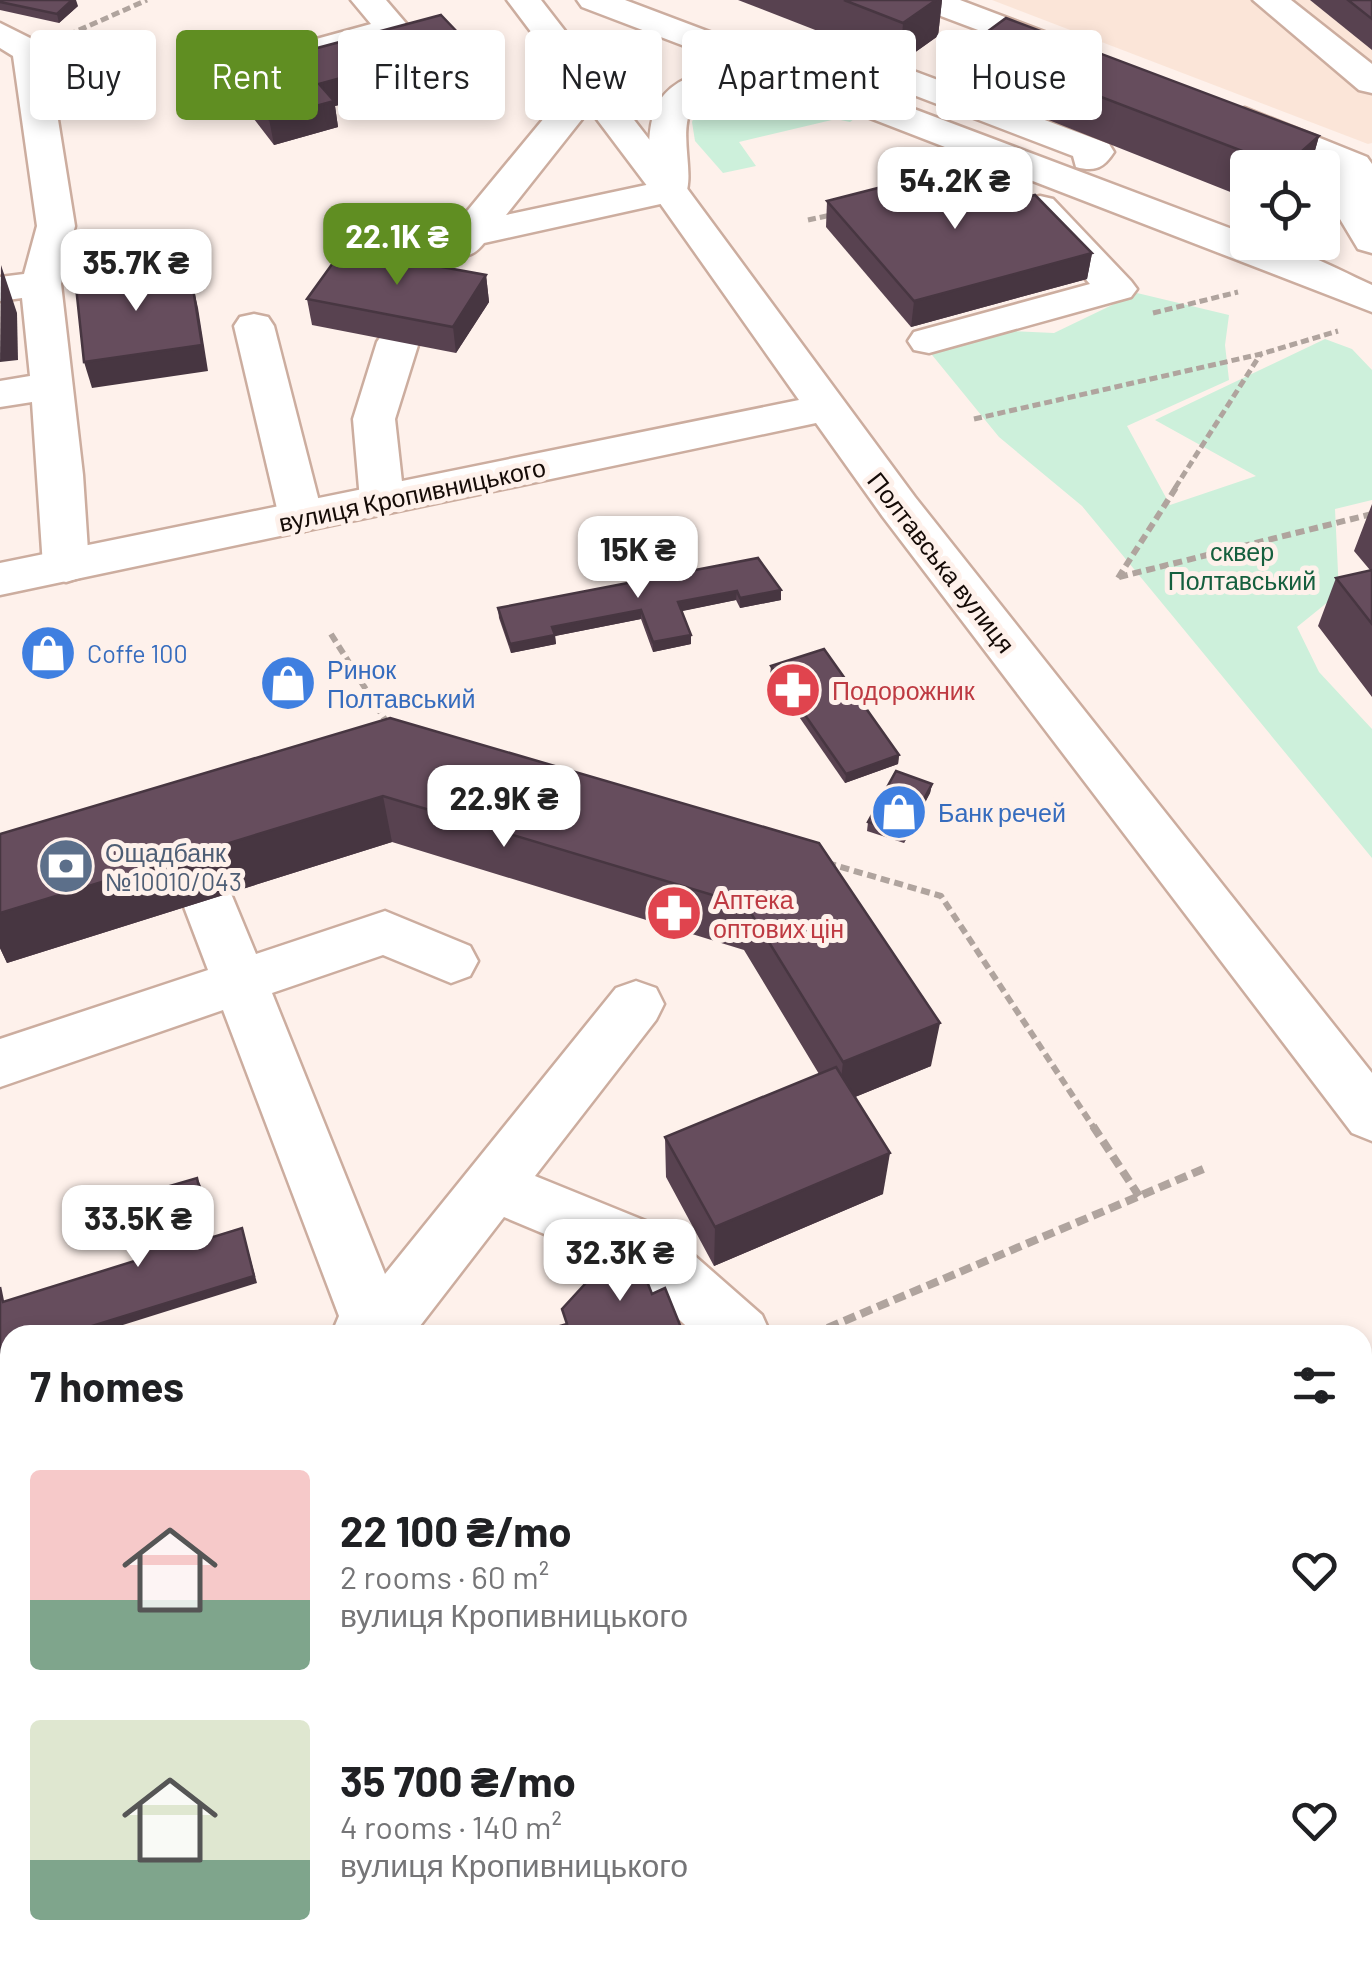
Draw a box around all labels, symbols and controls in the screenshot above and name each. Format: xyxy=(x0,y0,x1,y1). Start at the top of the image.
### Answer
chip: Buy xyxy=(30,30,156,120)
chip: Rent xyxy=(176,30,318,120)
chip: Filters xyxy=(338,30,505,120)
chip: New xyxy=(525,30,662,120)
chip: Apartment xyxy=(682,30,916,120)
chip: House xyxy=(936,30,1102,120)
pin: 54.2K ₴ xyxy=(863,147,1047,232)
map controls xyxy=(1230,150,1340,260)
button: locate xyxy=(1230,150,1340,260)
text: 54.2K ₴ xyxy=(900,160,1010,198)
pin: 22.1K ₴ xyxy=(305,203,489,288)
text: 22.1K ₴ xyxy=(345,216,449,254)
pin: 35.7K ₴ xyxy=(44,229,228,314)
text: 35.7K ₴ xyxy=(83,242,189,280)
street label: вулиця Кропивницького xyxy=(276,451,548,537)
street label: Полтавська вулиця xyxy=(862,466,1022,658)
pin: 15K ₴ xyxy=(568,516,708,601)
text: 15K ₴ xyxy=(600,529,676,567)
park label: сквер Полтавський xyxy=(1168,536,1316,595)
shop icon: Coffe 100 xyxy=(18,623,78,683)
place label: Coffe 100 xyxy=(87,638,188,668)
shop icon: Ринок Полтавський xyxy=(258,653,318,713)
place label: Ринок Полтавський xyxy=(327,654,475,713)
pharmacy icon: Подорожник xyxy=(763,660,823,720)
place label: Подорожник xyxy=(832,675,976,705)
pin: 22.9K ₴ xyxy=(412,765,596,850)
text: 22.9K ₴ xyxy=(449,778,559,816)
shop icon: Банк речей xyxy=(869,782,929,842)
place label: Банк речей xyxy=(938,797,1066,827)
bank icon: Ощадбанк №10010/043 xyxy=(36,836,96,896)
place label: Ощадбанк №10010/043 xyxy=(105,837,242,896)
pharmacy icon: Аптека оптових цін xyxy=(644,883,704,943)
place label: Аптека оптових цін xyxy=(713,884,844,943)
pin: 33.5K ₴ xyxy=(46,1185,230,1270)
text: 33.5K ₴ xyxy=(84,1198,192,1236)
pin: 32.3K ₴ xyxy=(528,1219,712,1304)
text: 32.3K ₴ xyxy=(566,1232,674,1270)
icon: filters xyxy=(1287,1358,1342,1413)
text: 7 homes xyxy=(30,1360,184,1410)
text: 22 100 ₴/mo xyxy=(340,1505,572,1555)
icon: home xyxy=(110,1510,230,1630)
icon: heart xyxy=(1287,1543,1342,1598)
text: 2 rooms · 60 m² xyxy=(340,1557,549,1595)
text: вулиця Кропивницького xyxy=(340,1595,688,1633)
text: 35 700 ₴/mo xyxy=(340,1755,576,1805)
icon: home xyxy=(110,1760,230,1880)
icon: heart xyxy=(1287,1793,1342,1848)
text: 4 rooms · 140 m² xyxy=(340,1807,562,1845)
text: вулиця Кропивницького xyxy=(340,1845,688,1883)

